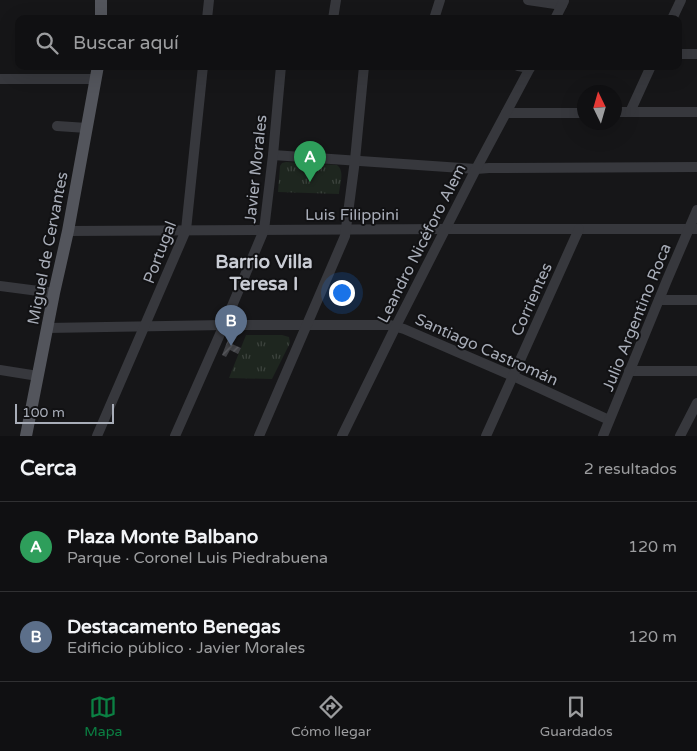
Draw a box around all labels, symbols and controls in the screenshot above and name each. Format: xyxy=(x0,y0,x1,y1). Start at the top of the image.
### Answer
search box xyxy=(15,15,682,70)
icon: search xyxy=(33,29,61,57)
text: Buscar aquí xyxy=(73,32,179,54)
north arrow xyxy=(577,85,622,130)
street label: Javier Morales xyxy=(240,114,272,224)
pin: A xyxy=(294,141,326,182)
street label: Leandro Nicéforo Alem xyxy=(373,161,471,326)
street label: Miguel de Cervantes xyxy=(23,170,73,326)
street label: Luis Filippini xyxy=(305,205,399,225)
street label: Portugal xyxy=(139,218,181,286)
street label: Julio Argentino Roca xyxy=(598,240,676,394)
district label: Barrio Villa Teresa I xyxy=(215,251,313,295)
street label: Corrientes xyxy=(507,260,557,339)
your location xyxy=(329,280,355,306)
pin: B xyxy=(215,305,247,346)
street label: Santiago Castromán xyxy=(412,309,561,390)
scale bar xyxy=(15,401,114,424)
text: 100 m xyxy=(22,404,65,421)
text: Cerca xyxy=(20,456,77,481)
text: 2 resultados xyxy=(584,459,677,479)
text: Plaza Monte Balbano xyxy=(67,526,258,548)
text: A xyxy=(30,537,42,557)
text: 120 m xyxy=(628,537,677,557)
text: Parque · Coronel Luis Piedrabuena xyxy=(67,548,328,568)
text: Destacamento Benegas xyxy=(67,616,281,638)
text: B xyxy=(30,627,42,647)
text: 120 m xyxy=(628,627,677,647)
text: Edificio público · Javier Morales xyxy=(67,638,305,658)
tab: Mapa xyxy=(84,693,122,740)
tab: Cómo llegar xyxy=(291,693,371,740)
tab: Guardados xyxy=(540,693,613,740)

